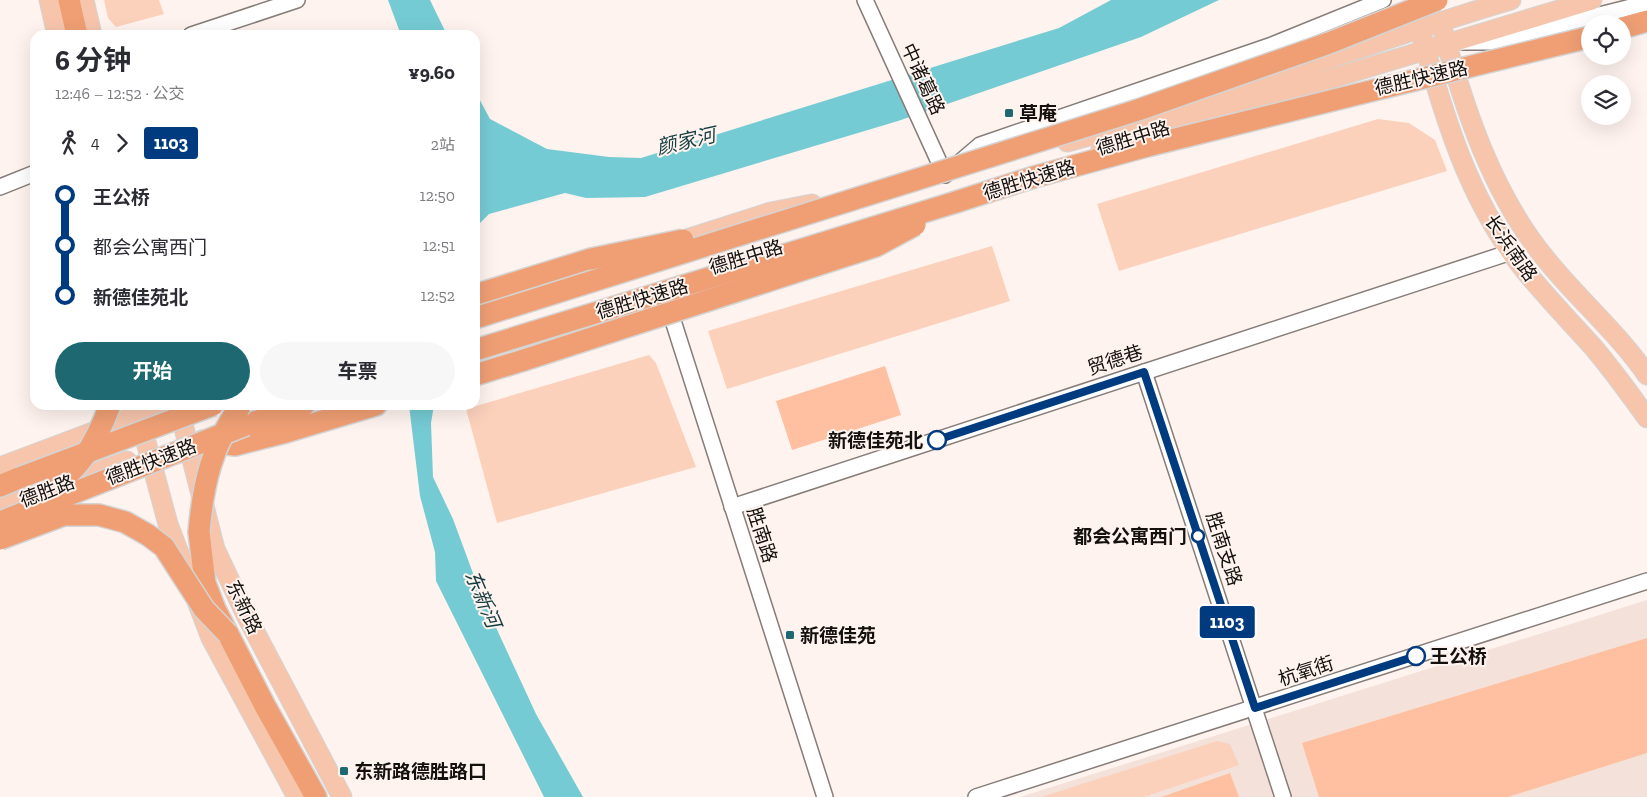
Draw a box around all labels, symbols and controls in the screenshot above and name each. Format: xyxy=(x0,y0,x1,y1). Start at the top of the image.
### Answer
map controls xyxy=(1581,15,1631,125)
button: locate xyxy=(1581,15,1631,65)
street label: 中诸葛路 xyxy=(897,40,949,118)
text: 6 分钟 xyxy=(55,44,131,77)
street label: 德胜快速路 xyxy=(1372,56,1470,100)
text: ¥9.60 xyxy=(408,61,455,84)
button: layers xyxy=(1581,75,1631,125)
text: 12:46 – 12:52 · 公交 xyxy=(55,84,185,103)
place label: 草庵 xyxy=(1019,102,1057,125)
marker: 草庵 xyxy=(1003,107,1015,119)
street label: 德胜中路 xyxy=(1093,116,1173,160)
water label: 颜家河 xyxy=(654,122,722,159)
icon: walk xyxy=(55,129,83,157)
icon: forward xyxy=(108,129,136,157)
text: 1103 xyxy=(154,132,188,154)
text: 4 xyxy=(91,133,100,152)
text: 2站 xyxy=(431,135,455,154)
street label: 德胜快速路 xyxy=(980,155,1078,205)
text: 王公桥 xyxy=(93,186,150,209)
text: 12:50 xyxy=(420,186,455,205)
street label: 长浜南路 xyxy=(1480,210,1542,286)
street label: 德胜中路 xyxy=(706,235,786,279)
text: 都会公寓西门 xyxy=(93,236,207,259)
text: 12:51 xyxy=(423,236,455,255)
street label: 德胜快速路 xyxy=(593,274,691,324)
text: 新德佳苑北 xyxy=(93,286,188,309)
text: 12:52 xyxy=(421,286,455,305)
street label: 贸德巷 xyxy=(1084,340,1146,380)
button: 开始 xyxy=(55,342,250,400)
button: 车票 xyxy=(260,342,455,400)
place label: 新德佳苑北 xyxy=(828,429,923,452)
marker: 新德佳苑北 xyxy=(927,430,947,450)
street label: 德胜快速路 xyxy=(103,434,199,490)
street label: 德胜路 xyxy=(16,470,78,512)
street label: 胜南路 xyxy=(742,504,782,566)
street label: 胜南支路 xyxy=(1201,509,1247,589)
place label: 都会公寓西门 xyxy=(1073,525,1187,548)
marker: 都会公寓西门 xyxy=(1191,529,1205,543)
water label: 东新河 xyxy=(460,567,507,635)
street label: 东新路 xyxy=(221,576,267,638)
line badge: 1103 xyxy=(1192,606,1262,638)
text: 1103 xyxy=(1210,611,1244,633)
place label: 新德佳苑 xyxy=(800,624,876,647)
marker: 新德佳苑 xyxy=(784,629,796,641)
place label: 王公桥 xyxy=(1430,645,1487,668)
marker: 王公桥 xyxy=(1406,646,1426,666)
street label: 杭氧街 xyxy=(1275,651,1337,691)
place label: 东新路德胜路口 xyxy=(354,760,487,783)
marker: 东新路德胜路口 xyxy=(338,765,350,777)

